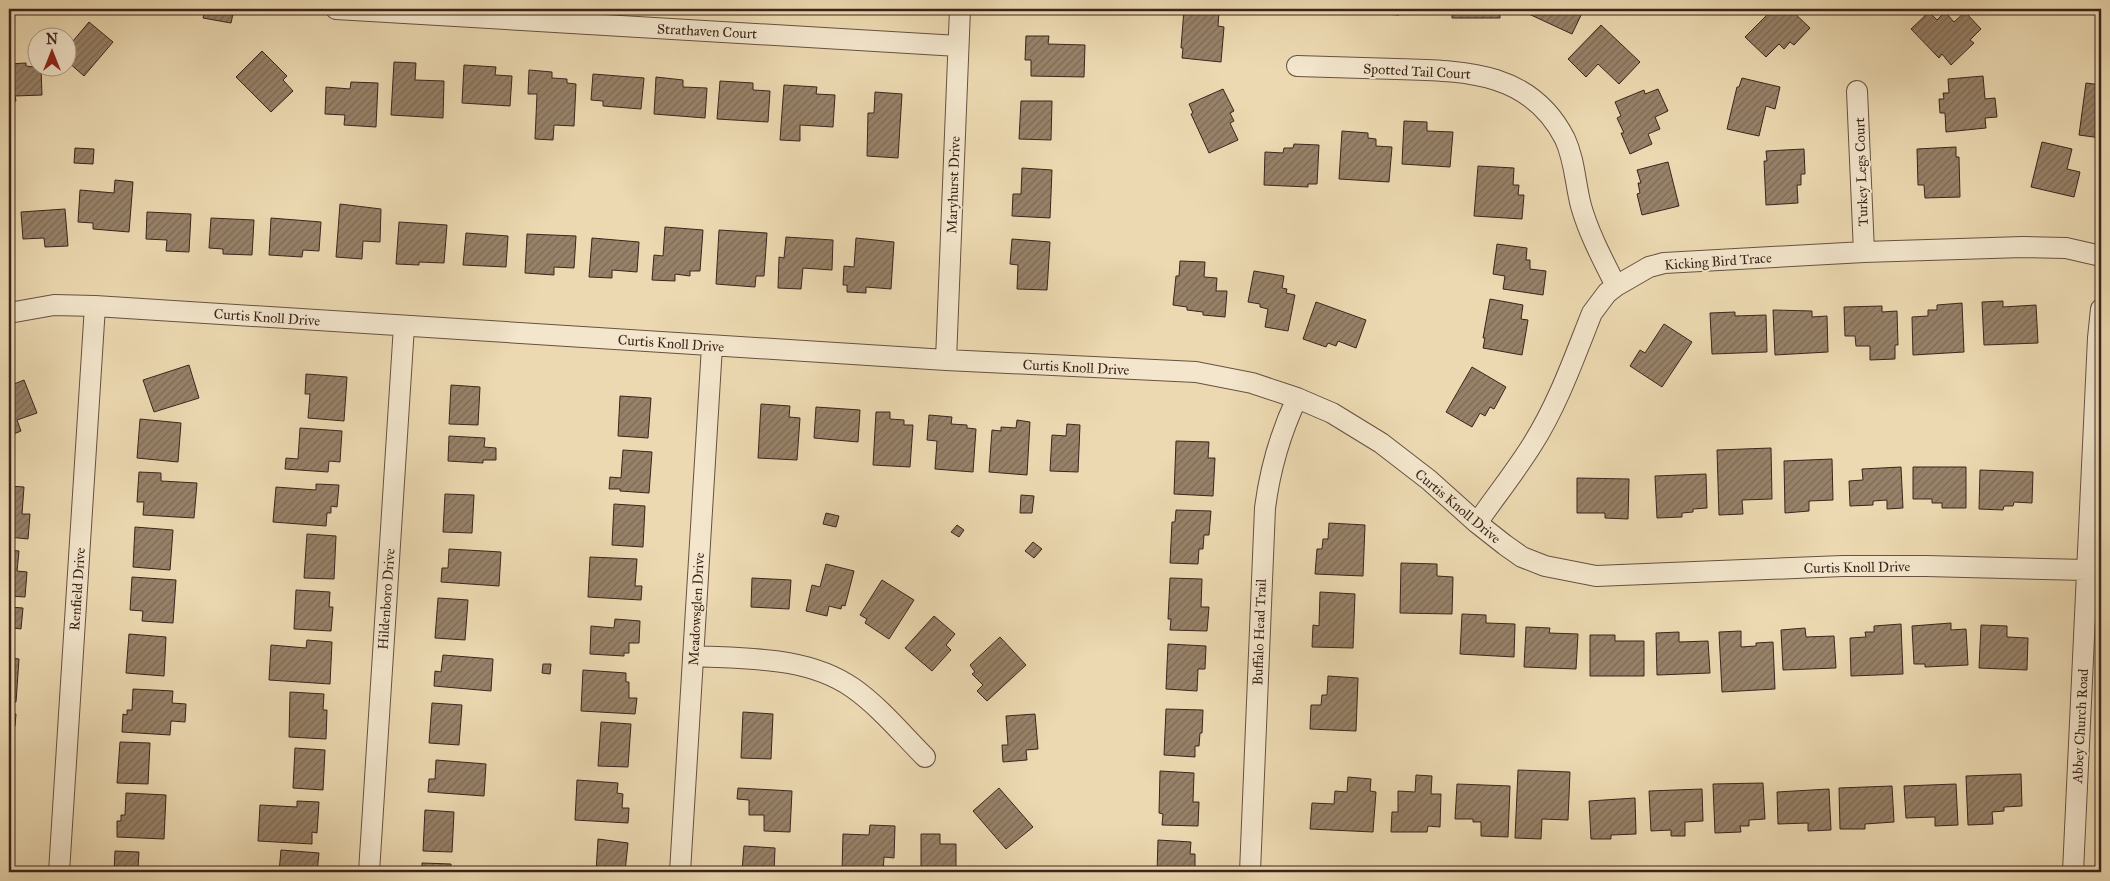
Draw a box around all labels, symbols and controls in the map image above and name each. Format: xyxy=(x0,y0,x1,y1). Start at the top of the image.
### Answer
street label: Strathaven Court xyxy=(657,20,757,43)
north arrow xyxy=(28,28,78,78)
text: N xyxy=(46,31,58,48)
street label: Spotted Tail Court xyxy=(1363,60,1471,83)
street label: Turkey Legs Court xyxy=(1851,117,1872,227)
street label: Maryhurst Drive xyxy=(943,136,964,234)
street label: Kicking Bird Trace xyxy=(1664,249,1772,274)
street label: Curtis Knoll Drive xyxy=(213,305,321,330)
street label: Curtis Knoll Drive xyxy=(617,331,725,356)
street label: Curtis Knoll Drive xyxy=(1022,356,1130,379)
street label: Curtis Knoll Drive xyxy=(1411,466,1504,547)
street label: Renfield Drive xyxy=(66,547,89,631)
street label: Hildenboro Drive xyxy=(374,548,399,650)
street label: Meadowsglen Drive xyxy=(685,552,708,666)
street label: Curtis Knoll Drive xyxy=(1803,558,1911,577)
street label: Buffalo Head Trail xyxy=(1249,578,1270,686)
street label: Abbey Church Road xyxy=(2069,668,2092,785)

